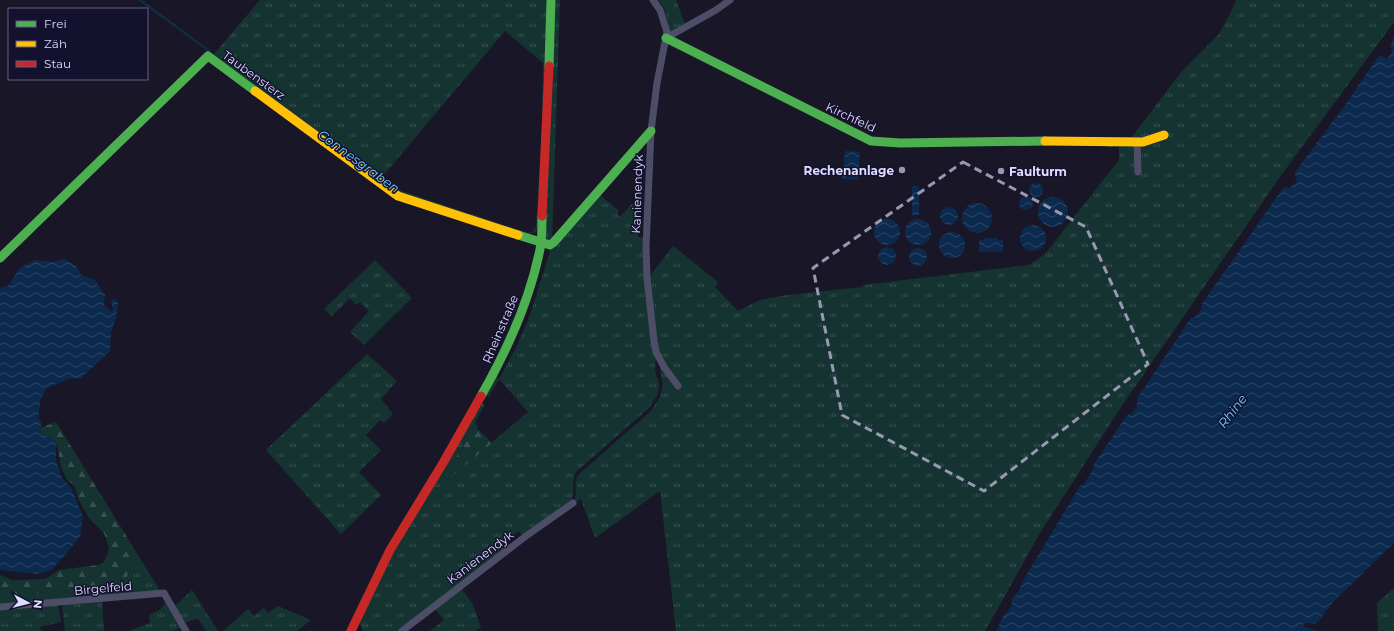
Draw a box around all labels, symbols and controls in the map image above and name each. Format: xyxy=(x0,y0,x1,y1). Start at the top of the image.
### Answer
legend xyxy=(8,8,148,80)
text: Frei xyxy=(44,16,67,31)
text: Zäh xyxy=(44,36,67,51)
street label: Taubensterz xyxy=(220,47,288,103)
text: Stau xyxy=(44,56,71,71)
street label: Kirchfeld xyxy=(823,99,879,135)
water label: Connesgraben xyxy=(315,126,403,196)
street label: Kanienendyk xyxy=(628,153,646,234)
place label: Rechenanlage xyxy=(804,163,894,178)
place label: Faulturm xyxy=(1009,164,1067,179)
marker: Rechenanlage xyxy=(897,165,907,175)
marker: Faulturm xyxy=(996,166,1006,176)
street label: Rheinstraße xyxy=(479,293,521,365)
water label: Rhine xyxy=(1214,391,1250,431)
street label: Kanienendyk xyxy=(444,527,517,587)
street label: Birgelfeld xyxy=(73,578,133,598)
north arrow xyxy=(8,583,48,623)
text: N xyxy=(30,599,45,609)

